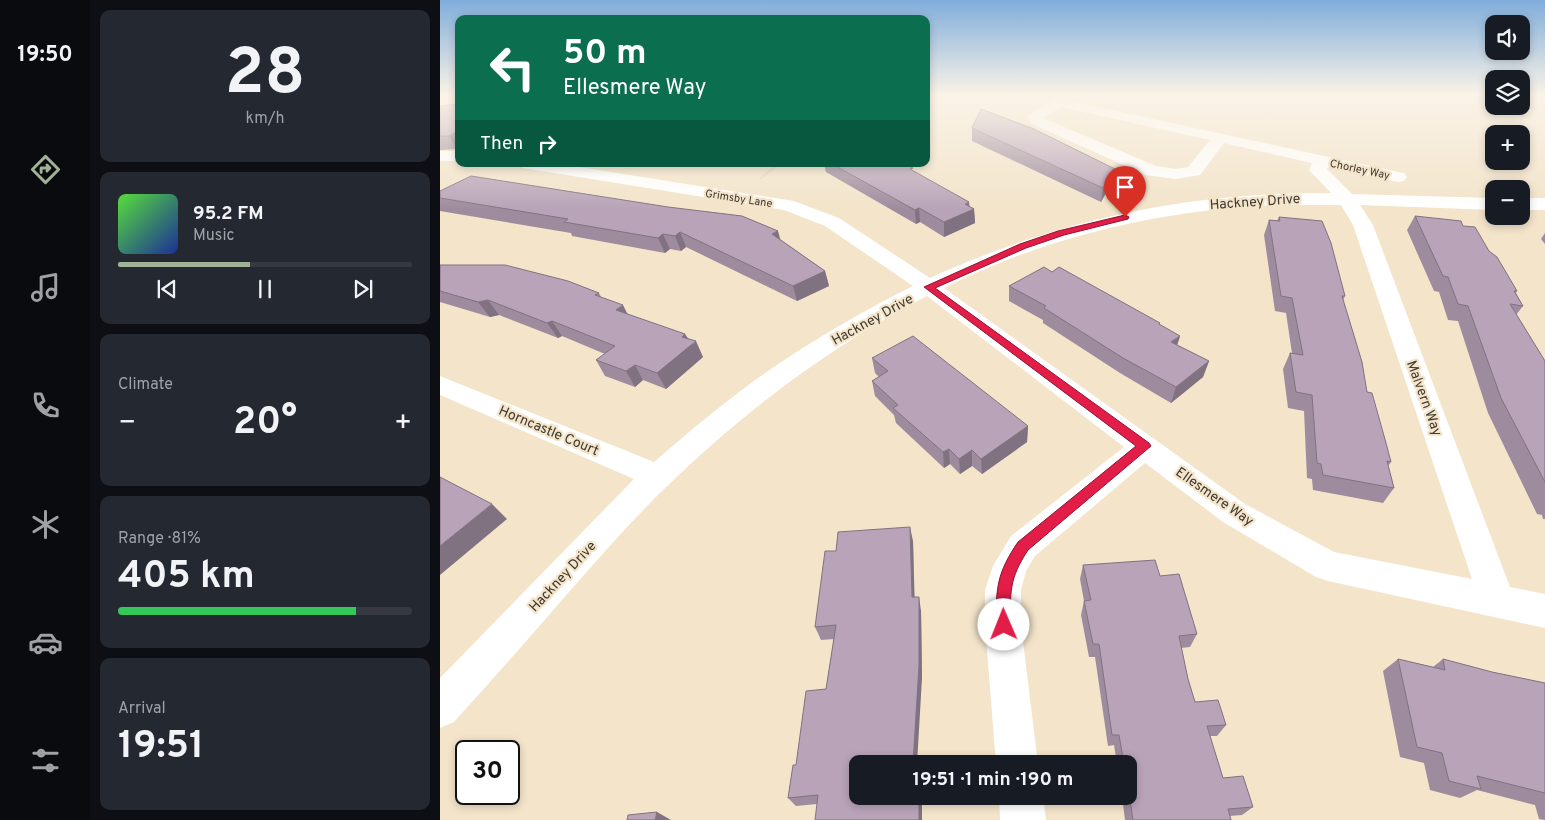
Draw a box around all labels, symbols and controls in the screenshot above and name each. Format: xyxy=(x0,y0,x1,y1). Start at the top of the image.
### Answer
map controls xyxy=(1485,15,1530,225)
button: sound xyxy=(1485,15,1530,60)
text: 50 m xyxy=(563,32,647,76)
text: 28 xyxy=(225,35,305,117)
icon: left xyxy=(480,35,545,100)
text: 19:50 xyxy=(17,42,73,69)
button: layers xyxy=(1485,70,1530,115)
text: Ellesmere Way xyxy=(563,75,706,102)
text: km/h xyxy=(246,109,284,129)
button: + xyxy=(1485,125,1530,170)
icon: right xyxy=(533,130,561,158)
text: Then xyxy=(480,132,523,156)
icon: directions xyxy=(28,152,63,187)
street label: Chorley Way xyxy=(1328,157,1391,183)
pin xyxy=(1104,166,1146,217)
icon: arrive xyxy=(1111,173,1139,201)
button: − xyxy=(1485,180,1530,225)
street label: Grimsby Lane xyxy=(704,187,774,211)
street label: Hackney Drive xyxy=(1209,191,1301,214)
text: 95.2 FM xyxy=(193,202,264,226)
text: Music xyxy=(193,226,234,246)
icon: music xyxy=(28,270,63,305)
icon: previous xyxy=(153,275,181,303)
icon: pause xyxy=(251,275,279,303)
icon: next xyxy=(349,275,377,303)
street label: Hackney Drive xyxy=(829,291,917,350)
street label: Malvern Way xyxy=(1402,358,1445,439)
text: Climate xyxy=(118,375,173,395)
icon: phone xyxy=(28,388,63,423)
text: 20° xyxy=(233,399,297,448)
street label: Horncastle Court xyxy=(496,403,601,460)
text: − xyxy=(118,406,136,442)
text: + xyxy=(394,406,412,442)
street label: Ellesmere Way xyxy=(1172,464,1256,530)
icon: climate xyxy=(28,507,63,542)
text: Range · 81% xyxy=(118,529,201,549)
street label: Hackney Drive xyxy=(526,538,600,616)
text: 405 km xyxy=(118,553,255,602)
position arrow xyxy=(977,598,1029,650)
icon: car xyxy=(28,625,63,660)
text: Arrival xyxy=(118,699,166,719)
text: 19:51 xyxy=(118,723,204,772)
speed limit sign: 30 xyxy=(455,740,520,805)
icon: filters xyxy=(28,743,63,778)
text: 19:51 · 1 min · 190 m xyxy=(913,768,1073,792)

